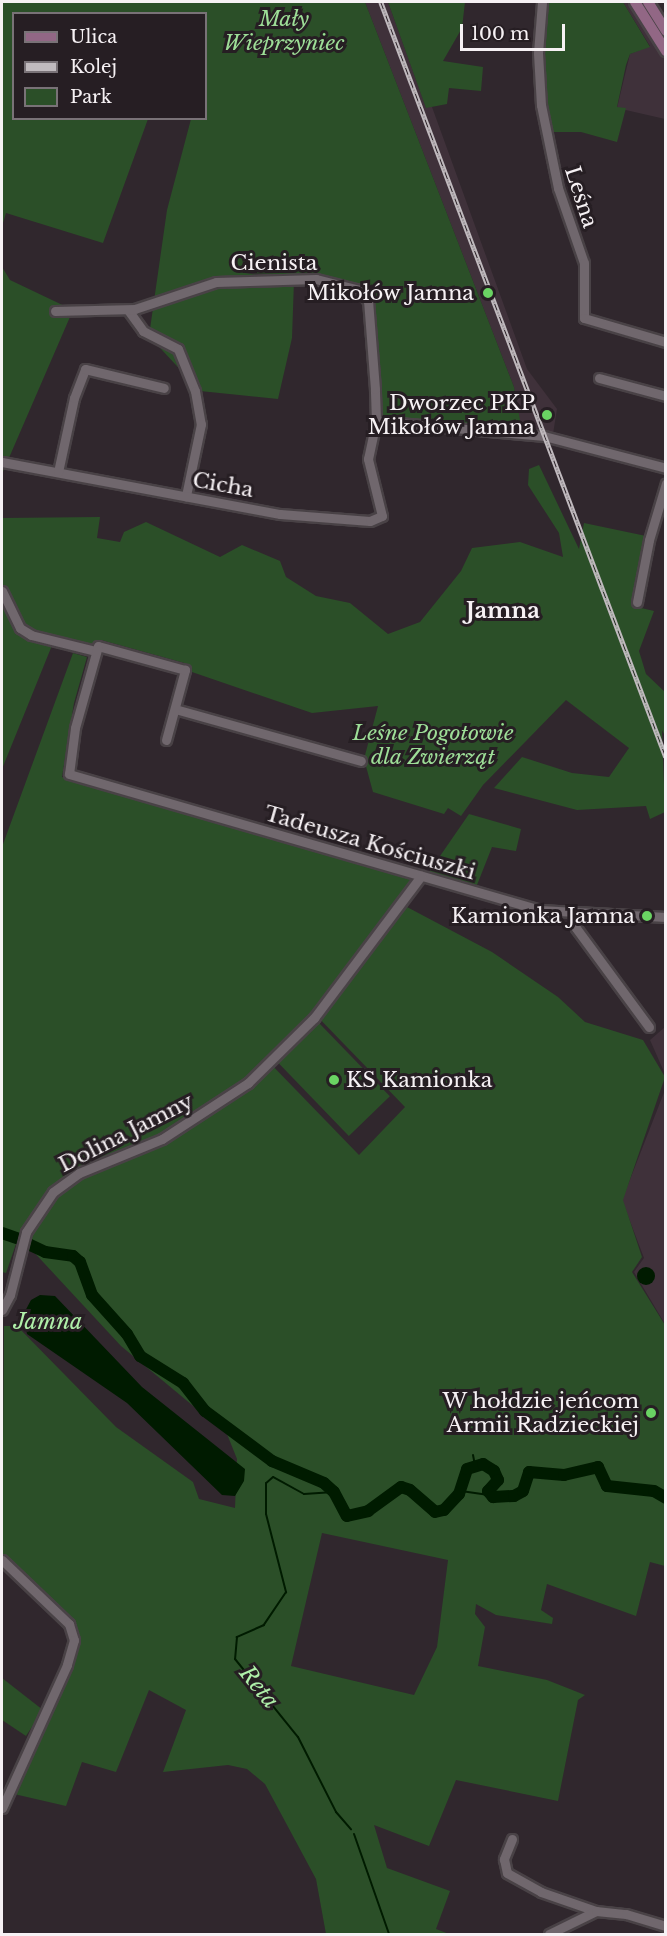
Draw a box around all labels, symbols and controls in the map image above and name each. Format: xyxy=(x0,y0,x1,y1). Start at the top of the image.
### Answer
park label: Mały Wieprzyniec xyxy=(224,6,344,56)
legend xyxy=(12,12,207,120)
scale bar xyxy=(463,12,568,50)
text: 100 m xyxy=(471,23,529,45)
text: Ulica xyxy=(70,26,117,48)
text: Kolej xyxy=(70,56,117,78)
text: Park xyxy=(70,86,112,108)
street label: Leśna xyxy=(559,163,603,231)
street label: Cienista xyxy=(231,250,317,276)
place label: Mikołów Jamna xyxy=(306,280,474,306)
marker: Mikołów Jamna xyxy=(479,284,497,302)
place label: Dworzec PKP Mikołów Jamna xyxy=(367,390,535,440)
marker: Dworzec PKP Mikołów Jamna xyxy=(540,408,554,422)
street label: Cicha xyxy=(191,467,255,503)
district label: Jamna xyxy=(466,598,540,624)
park label: Leśne Pogotowie dla Zwierząt xyxy=(352,720,514,770)
street label: Tadeusza Kościuszki xyxy=(262,801,478,885)
place label: Kamionka Jamna xyxy=(451,903,635,929)
marker: Kamionka Jamna xyxy=(640,909,654,923)
place label: KS Kamionka xyxy=(346,1067,492,1093)
marker: KS Kamionka xyxy=(327,1073,341,1087)
street label: Dolina Jamny xyxy=(55,1088,197,1178)
water label: Jamna xyxy=(13,1309,83,1335)
place label: W hołdzie jeńcom Armii Radzieckiej xyxy=(442,1388,639,1438)
marker: W hołdzie jeńcom Armii Radzieckiej xyxy=(644,1406,658,1420)
water label: Reta xyxy=(234,1660,284,1714)

